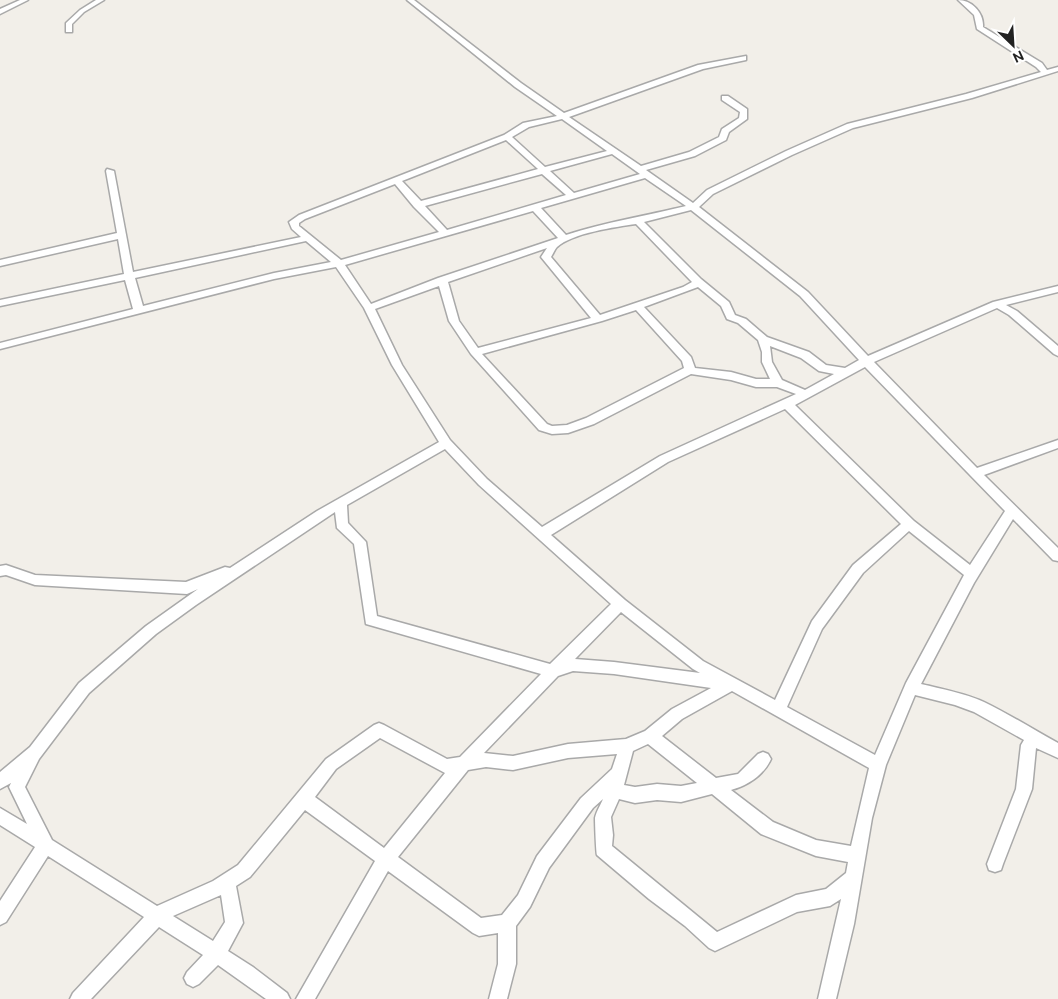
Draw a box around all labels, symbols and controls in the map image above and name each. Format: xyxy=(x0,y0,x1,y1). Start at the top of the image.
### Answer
north arrow xyxy=(988,20,1038,70)
text: N xyxy=(1010,47,1027,66)

